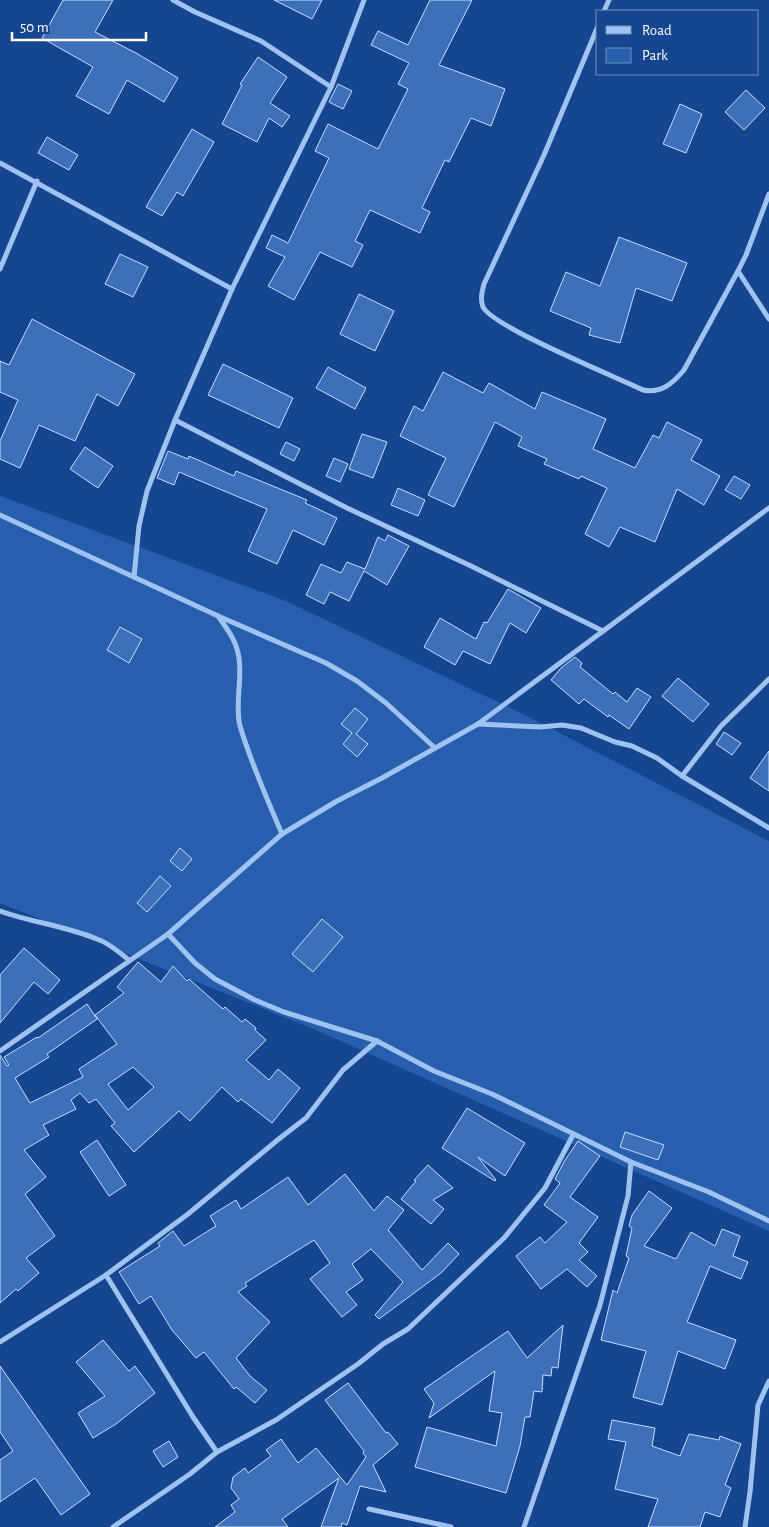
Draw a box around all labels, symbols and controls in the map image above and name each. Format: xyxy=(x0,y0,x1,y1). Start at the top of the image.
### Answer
scale bar xyxy=(12,10,146,42)
legend xyxy=(596,10,759,75)
text: 50 m xyxy=(20,20,49,35)
text: Road xyxy=(642,23,672,38)
text: Park xyxy=(642,48,668,63)

